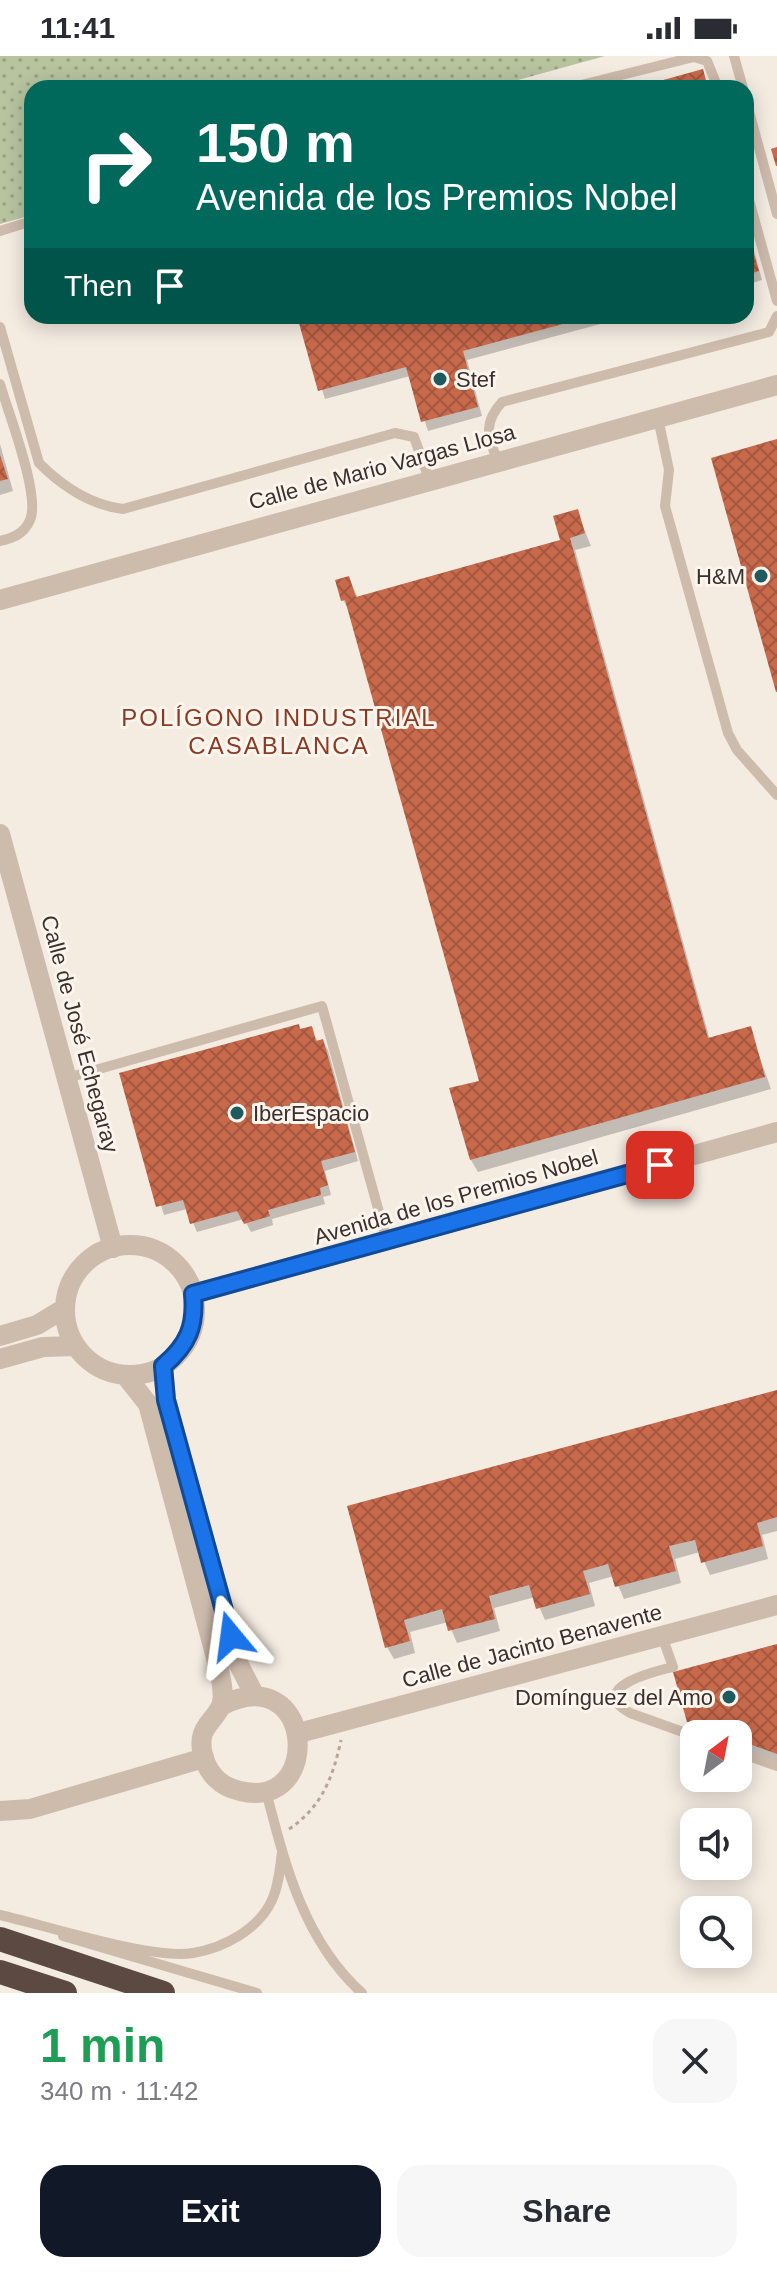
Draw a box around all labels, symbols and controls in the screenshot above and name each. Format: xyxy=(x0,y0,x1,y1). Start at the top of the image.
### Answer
text: 11:41 xyxy=(40,11,115,44)
text: 150 m xyxy=(196,111,355,174)
icon: right xyxy=(64,112,168,216)
text: Avenida de los Premios Nobel xyxy=(196,177,678,218)
icon: arrive xyxy=(148,264,192,308)
text: Then xyxy=(64,269,132,302)
place label: Stef xyxy=(456,367,496,392)
marker: Stef xyxy=(431,370,449,388)
street label: Calle de Mario Vargas Llosa xyxy=(246,419,519,515)
place label: H&M xyxy=(696,564,745,589)
marker: H&M xyxy=(752,567,770,585)
district label: POLÍGONO INDUSTRIAL CASABLANCA xyxy=(121,704,437,759)
street label: Calle de José Echegaray xyxy=(36,913,124,1155)
place label: IberEspacio xyxy=(253,1101,369,1126)
marker: IberEspacio xyxy=(228,1104,246,1122)
pin xyxy=(626,1131,694,1199)
icon: arrive xyxy=(638,1143,682,1187)
street label: Avenida de los Premios Nobel xyxy=(311,1144,601,1250)
position arrow xyxy=(189,1594,273,1678)
street label: Calle de Jacinto Benavente xyxy=(399,1599,665,1693)
place label: Domínguez del Amo xyxy=(515,1685,713,1710)
marker: Domínguez del Amo xyxy=(720,1688,738,1706)
north arrow xyxy=(680,1720,752,1792)
map controls xyxy=(680,1720,752,1968)
button: sound xyxy=(680,1808,752,1880)
button: search xyxy=(680,1896,752,1968)
text: 1 min xyxy=(40,2019,165,2072)
button: close xyxy=(653,2019,737,2103)
text: 340 m · 11:42 xyxy=(40,2076,199,2106)
button: Exit xyxy=(40,2165,381,2257)
button: Share xyxy=(397,2165,737,2257)

